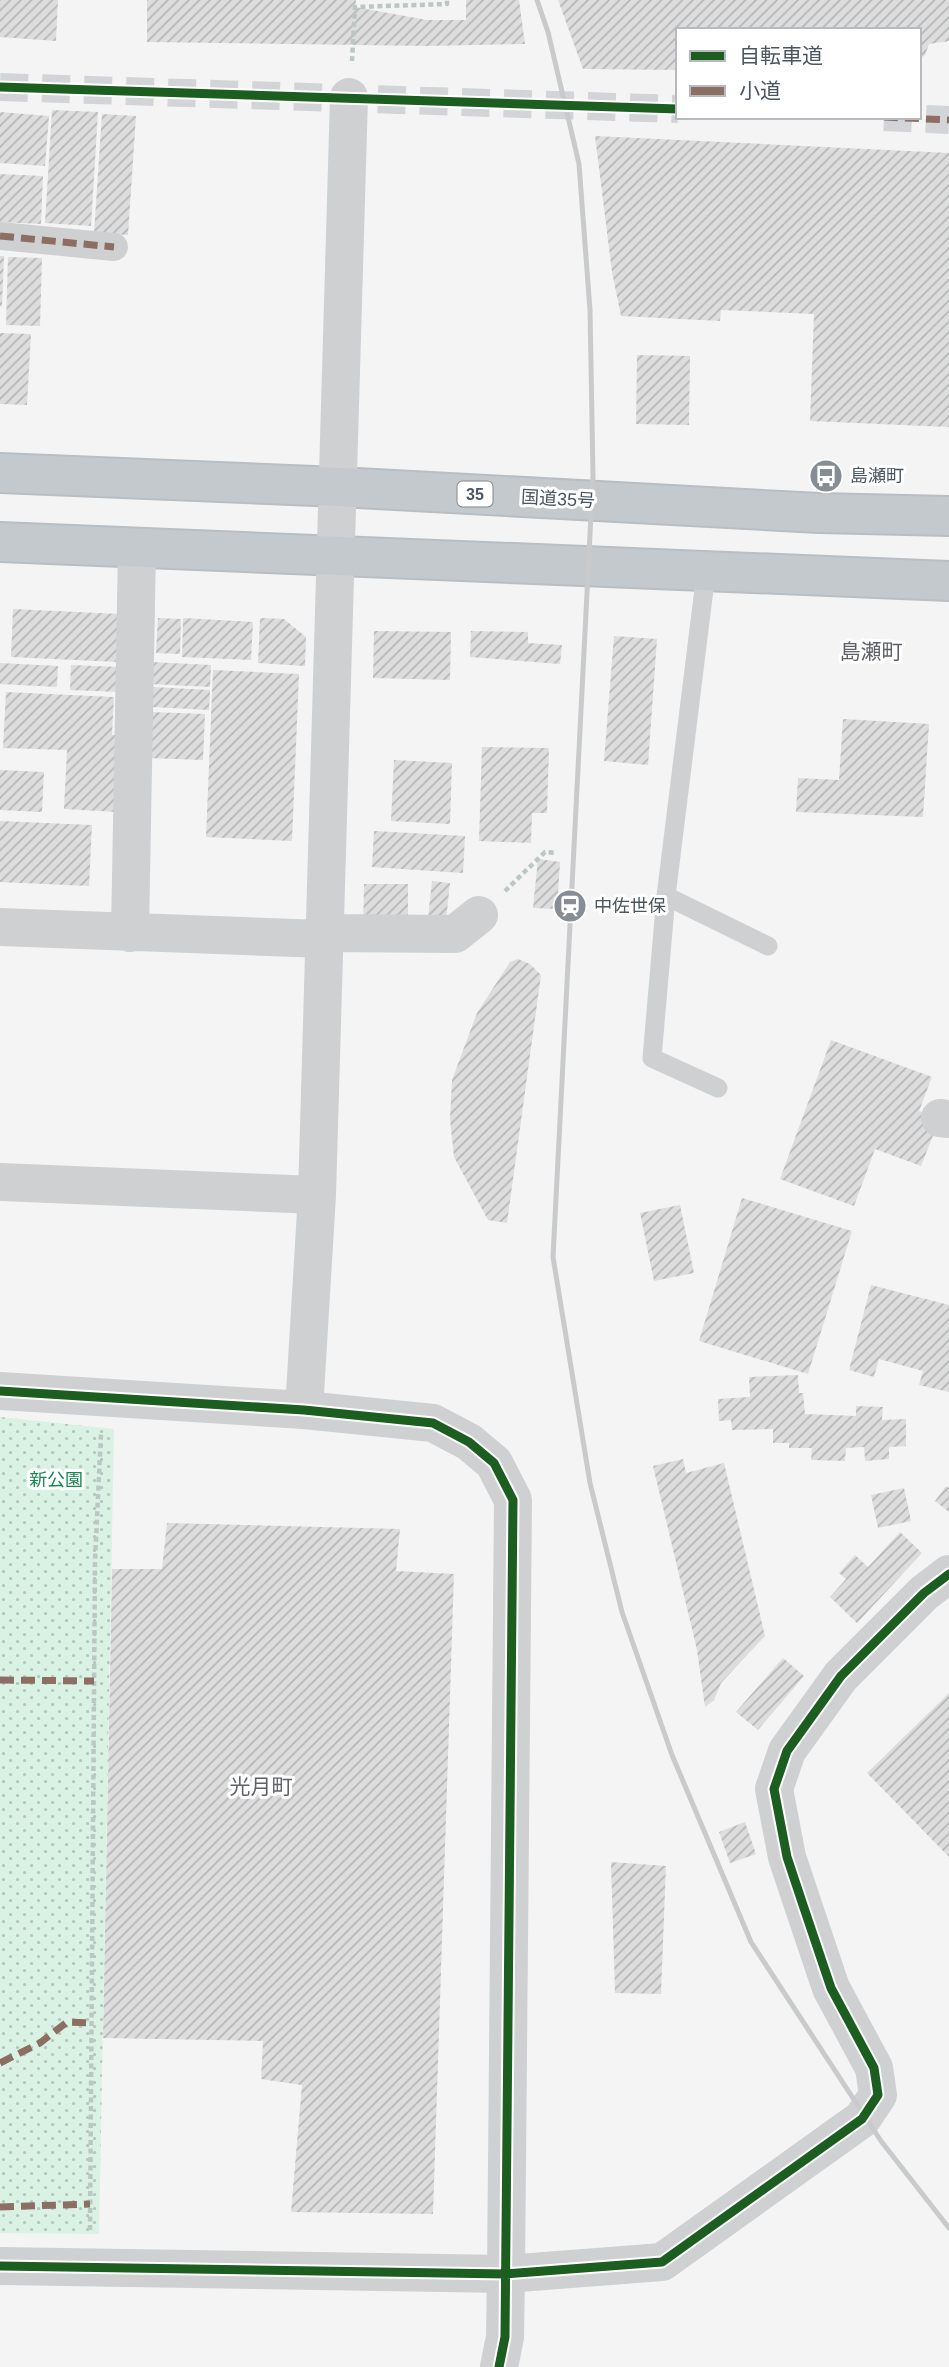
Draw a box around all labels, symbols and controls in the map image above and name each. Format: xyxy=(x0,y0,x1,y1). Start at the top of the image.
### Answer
legend xyxy=(676,28,921,119)
text: 自転車道 xyxy=(739,44,823,67)
text: 小道 xyxy=(739,79,781,102)
bus stop icon: 島瀬町 xyxy=(807,457,845,495)
place label: 島瀬町 xyxy=(850,466,904,486)
road number: 35 xyxy=(458,481,492,506)
street label: 国道35号 xyxy=(521,487,595,511)
district label: 島瀬町 xyxy=(840,640,903,663)
station icon: 中佐世保 xyxy=(551,887,589,925)
place label: 中佐世保 xyxy=(594,896,666,916)
park label: 新公園 xyxy=(29,1470,83,1490)
district label: 光月町 xyxy=(230,1775,293,1798)

